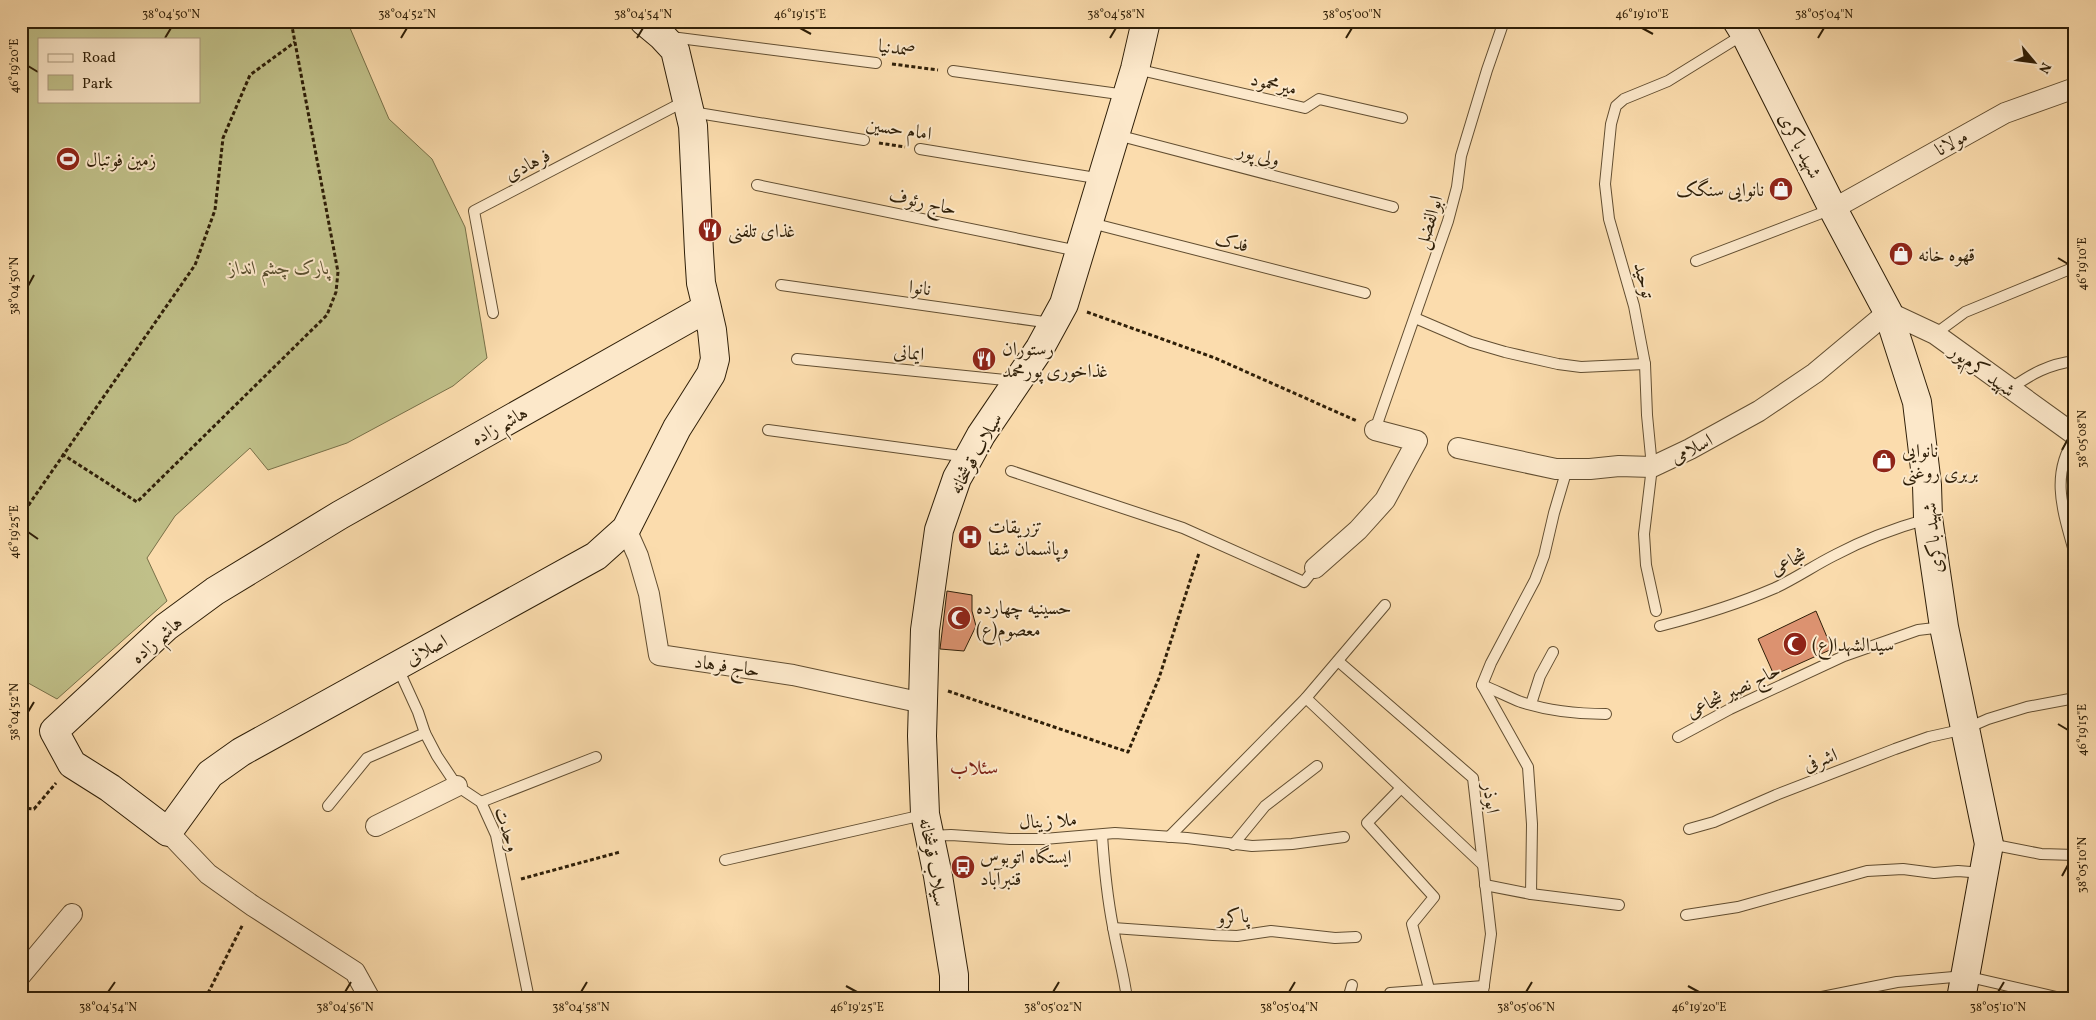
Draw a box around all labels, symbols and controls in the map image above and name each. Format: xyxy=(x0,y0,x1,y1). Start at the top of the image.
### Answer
text: 38°04'50"N xyxy=(142,7,200,23)
text: 38°04'52"N xyxy=(378,7,436,23)
text: 38°04'54"N xyxy=(614,7,672,23)
text: 46°19'15"E xyxy=(774,7,826,23)
text: 38°04'58"N xyxy=(1087,7,1145,23)
text: 38°05'00"N xyxy=(1323,7,1382,23)
text: 46°19'10"E xyxy=(1615,7,1669,23)
text: 38°05'04"N xyxy=(1795,7,1853,23)
street label: صمدنیا xyxy=(877,34,917,64)
text: 46°19'20"E xyxy=(7,38,23,94)
legend xyxy=(38,38,200,102)
north arrow xyxy=(2008,38,2058,88)
text: Road xyxy=(82,48,116,69)
text: N xyxy=(2033,59,2055,77)
street label: میرمحمود xyxy=(1248,67,1299,103)
text: Park xyxy=(82,74,113,95)
street label: شهید باکری xyxy=(1771,108,1827,184)
street label: امام حسین xyxy=(864,112,933,150)
street label: مولانا xyxy=(1931,124,1973,163)
street label: ولی پور xyxy=(1233,137,1283,174)
street label: فرهادی xyxy=(501,143,555,188)
sports icon: زمین فوتبال xyxy=(55,146,81,172)
place label: زمین فوتبال xyxy=(86,148,156,174)
shop icon: نانوایی سنگک xyxy=(1768,176,1794,202)
place label: نانوایی سنگک xyxy=(1676,177,1764,204)
street label: حاج رئوف xyxy=(886,183,959,226)
street label: ابوالفضل xyxy=(1409,193,1450,253)
restaurant icon: غذای تلفنی xyxy=(697,217,723,243)
place label: غذای تلفنی xyxy=(728,219,795,245)
street label: فدک xyxy=(1212,226,1251,260)
text: 46°19'10"E xyxy=(2075,237,2091,291)
shop icon: قهوه خانه xyxy=(1888,241,1914,267)
place label: قهوه خانه xyxy=(1918,243,1975,269)
park label: پارک چشم انداز xyxy=(226,256,331,287)
text: 38°04'50"N xyxy=(7,257,23,315)
street label: توحید xyxy=(1626,260,1660,302)
street label: نانوا xyxy=(907,275,933,303)
place label: رستوران غذاخوری پورمحمد xyxy=(1002,337,1108,385)
street label: شهید کرم‌پور xyxy=(1941,338,2020,406)
street label: ایمانی xyxy=(892,339,925,369)
restaurant icon: رستوران غذاخوری پورمحمد xyxy=(971,346,997,372)
street label: هاشم زاده xyxy=(467,401,535,457)
street label: سیلاب قوشخانه xyxy=(944,408,1010,499)
text: 38°05'08"N xyxy=(2075,410,2091,468)
street label: اسلامی xyxy=(1666,428,1718,471)
place label: نانوایی بربری روغنی xyxy=(1902,439,1979,487)
shop icon: نانوایی بربری روغنی xyxy=(1871,448,1897,474)
street label: شهید باکری xyxy=(1917,501,1951,575)
text: 46°19'25"E xyxy=(7,505,23,559)
place label: تزریقات وپانسمان شفا xyxy=(988,515,1069,563)
hospital icon: تزریقات وپانسمان شفا xyxy=(957,524,983,550)
street label: شجاعی xyxy=(1766,543,1812,583)
place label: حسینیه چهارده معصوم(ع) xyxy=(976,596,1072,646)
mosque icon: حسینیه چهارده معصوم(ع) xyxy=(946,605,972,631)
street label: هاشم زاده xyxy=(126,611,192,674)
street label: اصلانی xyxy=(401,629,453,673)
mosque icon: سیدالشهدا(ع) xyxy=(1782,631,1808,657)
place label: سیدالشهدا(ع) xyxy=(1812,633,1894,660)
street label: حاج فرهاد xyxy=(692,650,761,687)
street label: حاج نصیر شجاعی xyxy=(1682,658,1787,728)
text: 38°04'52"N xyxy=(7,683,23,741)
text: 46°19'15"E xyxy=(2075,704,2091,756)
street label: اشرفی xyxy=(1800,743,1841,779)
district label: سئلاب xyxy=(950,755,998,783)
street label: ابوذر xyxy=(1475,779,1505,815)
street label: وحدت xyxy=(487,804,526,855)
street label: ملا زینال xyxy=(1018,807,1078,836)
street label: سیلاب قوشخانه xyxy=(911,816,953,909)
text: 38°05'10"N xyxy=(2075,837,2091,893)
place label: ایستگاه اتوبوس قنبرآباد xyxy=(980,844,1072,893)
bus stop icon: ایستگاه اتوبوس قنبرآباد xyxy=(950,854,976,880)
street label: پاکرو xyxy=(1214,904,1251,932)
text: 38°04'54"N xyxy=(79,1000,137,1016)
text: 38°04'56"N xyxy=(316,1000,374,1016)
text: 38°04'58"N xyxy=(552,1000,610,1016)
text: 46°19'25"E xyxy=(830,1000,884,1016)
text: 38°05'02"N xyxy=(1024,1000,1082,1016)
text: 38°05'04"N xyxy=(1260,1000,1318,1016)
text: 38°05'06"N xyxy=(1497,1000,1555,1016)
text: 46°19'20"E xyxy=(1671,1000,1727,1016)
text: 38°05'10"N xyxy=(1970,1000,2026,1016)

